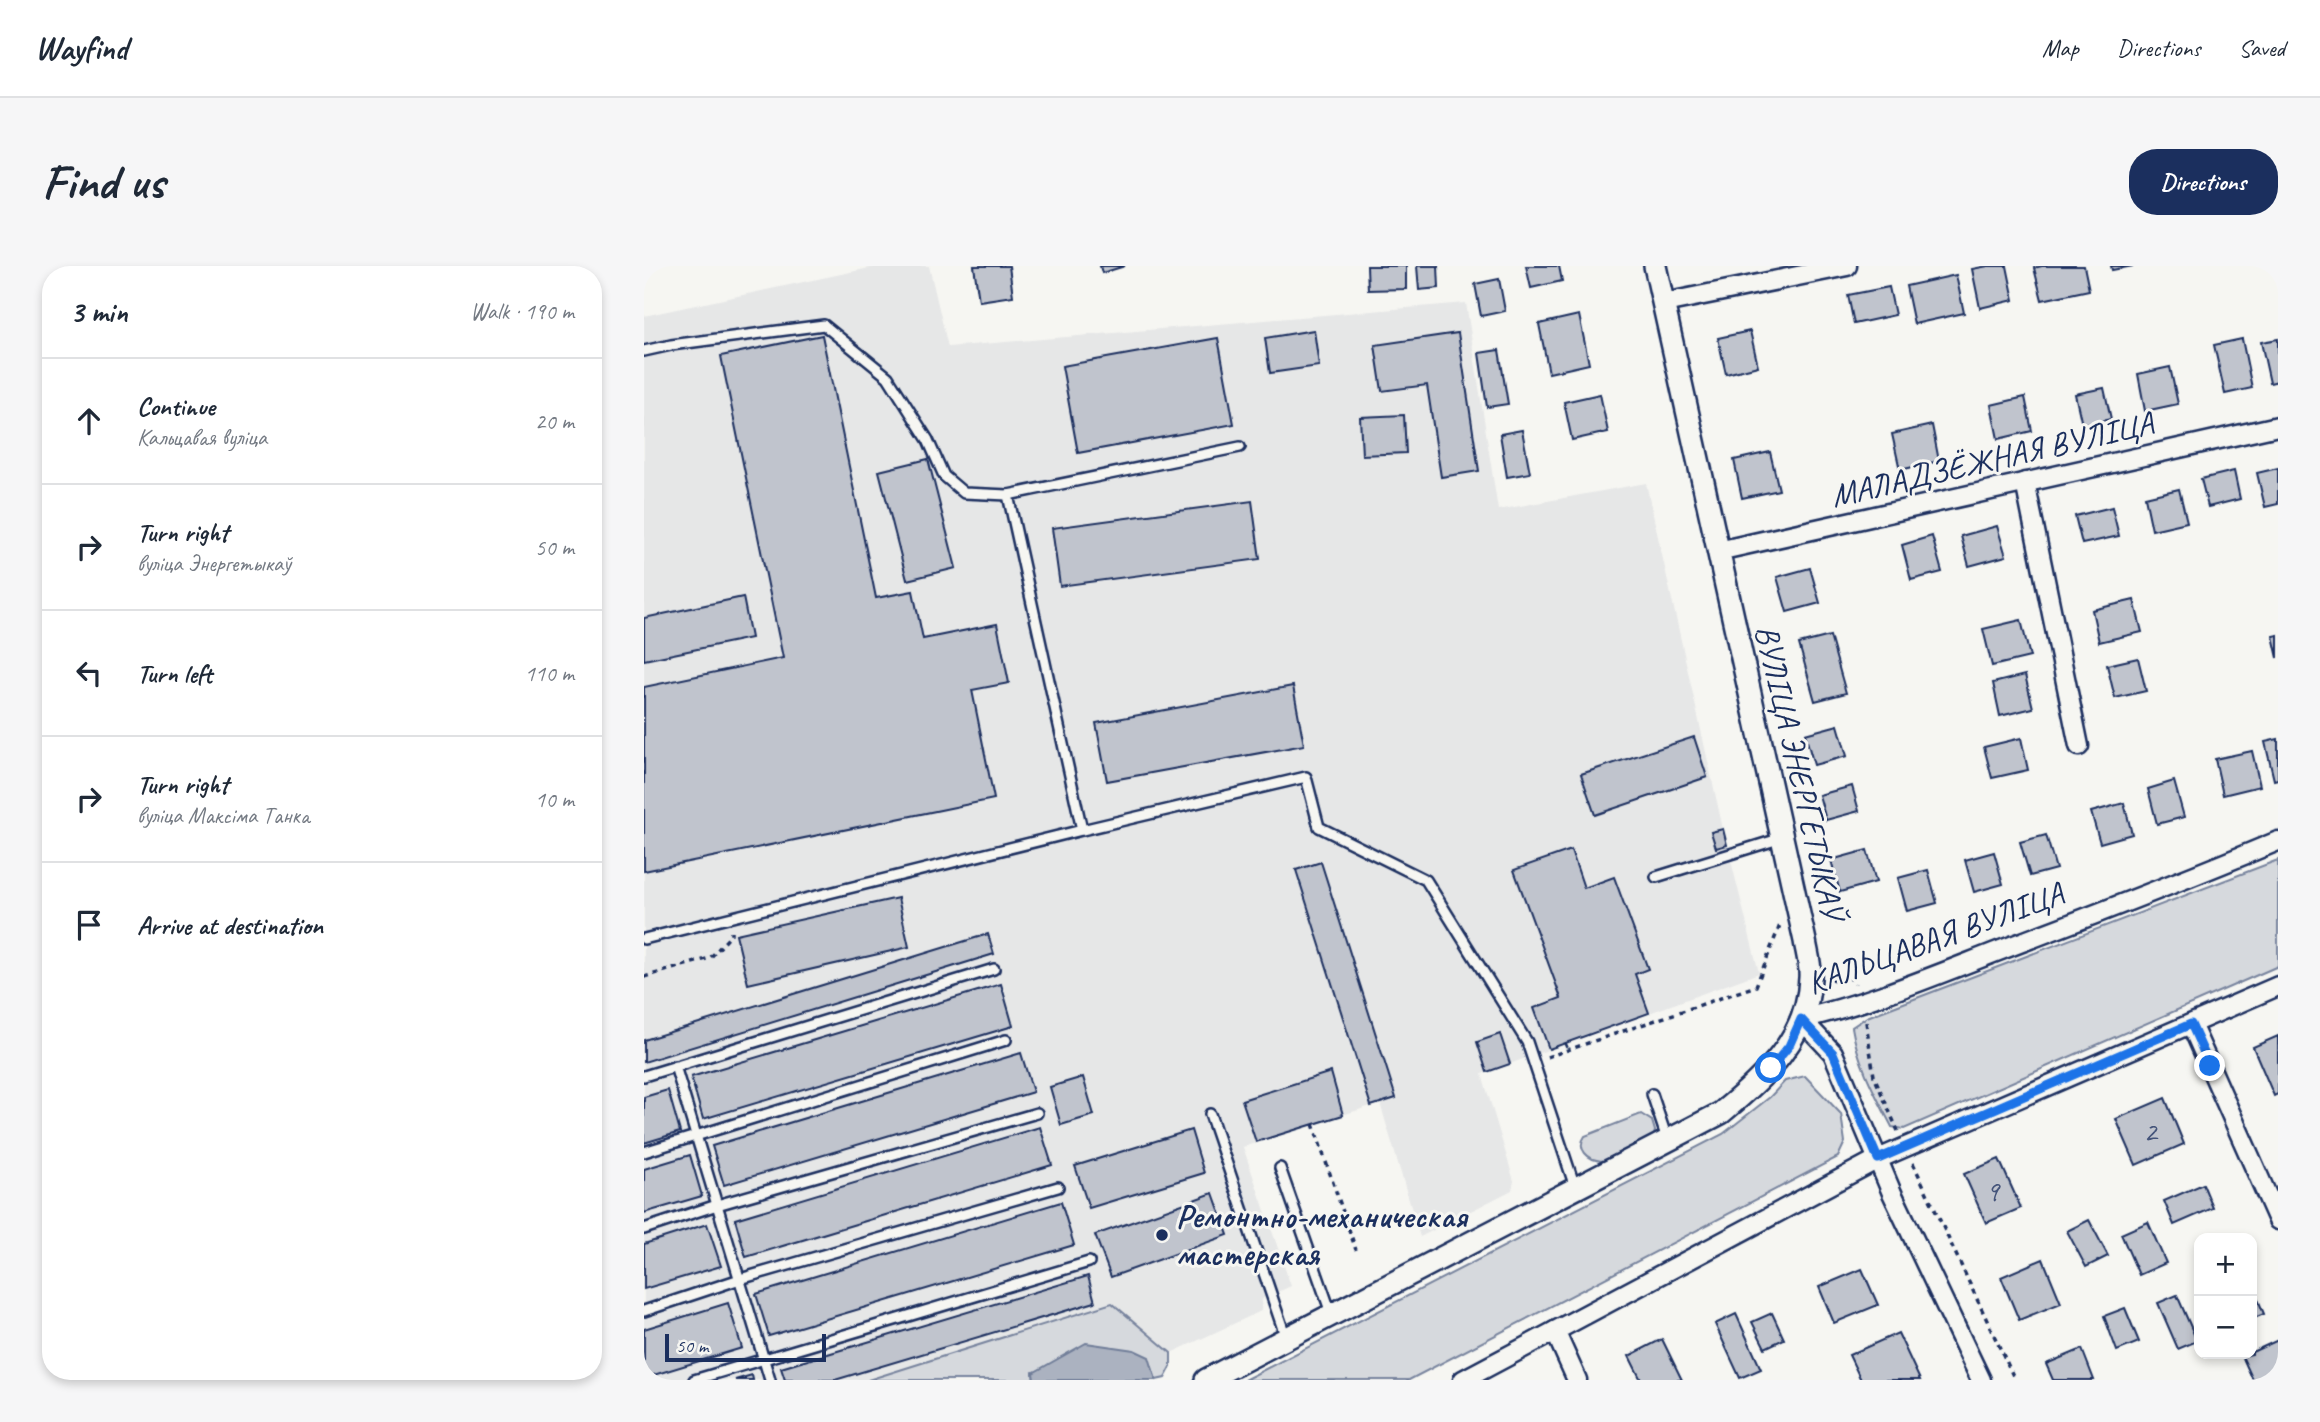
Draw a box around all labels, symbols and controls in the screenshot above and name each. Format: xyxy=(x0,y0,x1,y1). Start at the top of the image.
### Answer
text: Wayfind xyxy=(35,27,128,69)
text: Map xyxy=(2042,33,2079,63)
text: Directions xyxy=(2117,33,2200,63)
text: Saved xyxy=(2238,33,2285,63)
button: Directions xyxy=(2129,149,2278,215)
text: Find us xyxy=(42,151,164,213)
text: 3 min xyxy=(70,293,127,331)
text: Walk · 190 m xyxy=(470,297,574,326)
text: Continue xyxy=(137,390,215,423)
street label: МАЛАДЗЁЖНАЯ ВУЛІЦА xyxy=(1827,401,2159,517)
icon: ahead xyxy=(70,402,108,440)
text: 20 m xyxy=(535,407,574,436)
text: Кальцавая вуліца xyxy=(137,423,267,452)
text: Turn right xyxy=(137,516,228,549)
icon: right xyxy=(70,528,108,566)
text: 50 m xyxy=(535,533,574,562)
text: вуліца Энергетыкаў xyxy=(137,549,291,578)
street label: ВУЛІЦА ЭНЕРГЕТЫКАЎ xyxy=(1746,621,1855,928)
icon: left xyxy=(70,654,108,692)
text: Turn left xyxy=(137,657,212,690)
text: 110 m xyxy=(525,659,574,688)
text: Turn right xyxy=(137,768,228,801)
icon: right xyxy=(70,780,108,818)
text: 10 m xyxy=(535,785,574,814)
text: вуліца Максіма Танка xyxy=(137,801,309,830)
street label: КАЛЬЦАВАЯ ВУЛІЦА xyxy=(1801,872,2070,1004)
icon: arrive xyxy=(70,906,108,944)
text: Arrive at destination xyxy=(137,909,323,942)
route end xyxy=(2194,1050,2225,1081)
route start xyxy=(1755,1052,1786,1083)
house number: 2 xyxy=(2143,1112,2159,1150)
house number: 9 xyxy=(1985,1172,2001,1210)
place label: Ремонтно-механическая мастерская xyxy=(1176,1195,1469,1275)
marker: Ремонтно-механическая мастерская xyxy=(1154,1227,1170,1243)
map controls xyxy=(2194,1233,2257,1359)
button: + xyxy=(2194,1233,2257,1296)
button: − xyxy=(2194,1296,2257,1359)
scale bar xyxy=(665,1331,826,1363)
text: 50 m xyxy=(676,1334,708,1358)

